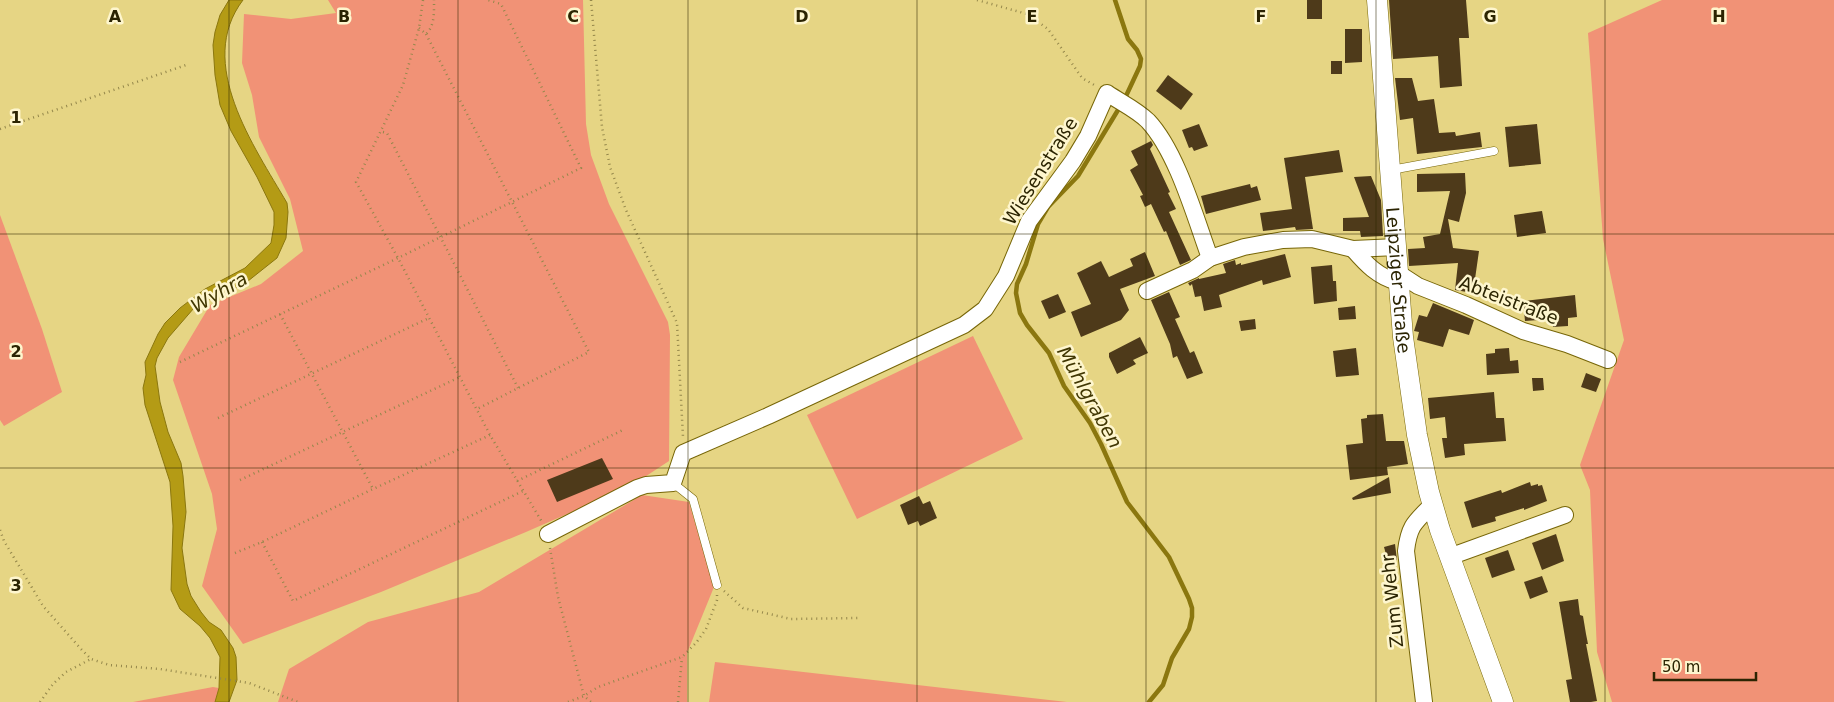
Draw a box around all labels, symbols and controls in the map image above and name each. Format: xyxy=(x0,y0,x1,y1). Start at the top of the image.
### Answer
text: A xyxy=(109,7,122,26)
text: B xyxy=(338,7,350,26)
text: C xyxy=(567,7,579,26)
text: D xyxy=(795,7,809,26)
text: E xyxy=(1027,7,1037,26)
text: F xyxy=(1256,7,1266,26)
text: G xyxy=(1483,7,1497,26)
text: H xyxy=(1712,7,1726,26)
text: 1 xyxy=(10,108,22,127)
street label: Wiesenstraße xyxy=(999,113,1081,229)
street label: Leipziger Straße xyxy=(1383,206,1416,355)
water label: Wyhra xyxy=(187,267,251,317)
street label: Abteistraße xyxy=(1457,272,1561,328)
text: 2 xyxy=(10,342,22,361)
water label: Mühlgraben xyxy=(1053,342,1127,452)
street label: Zum Wehr xyxy=(1377,553,1407,649)
text: 3 xyxy=(10,576,22,595)
scale bar xyxy=(1654,650,1756,682)
text: 50 m xyxy=(1662,658,1700,676)

